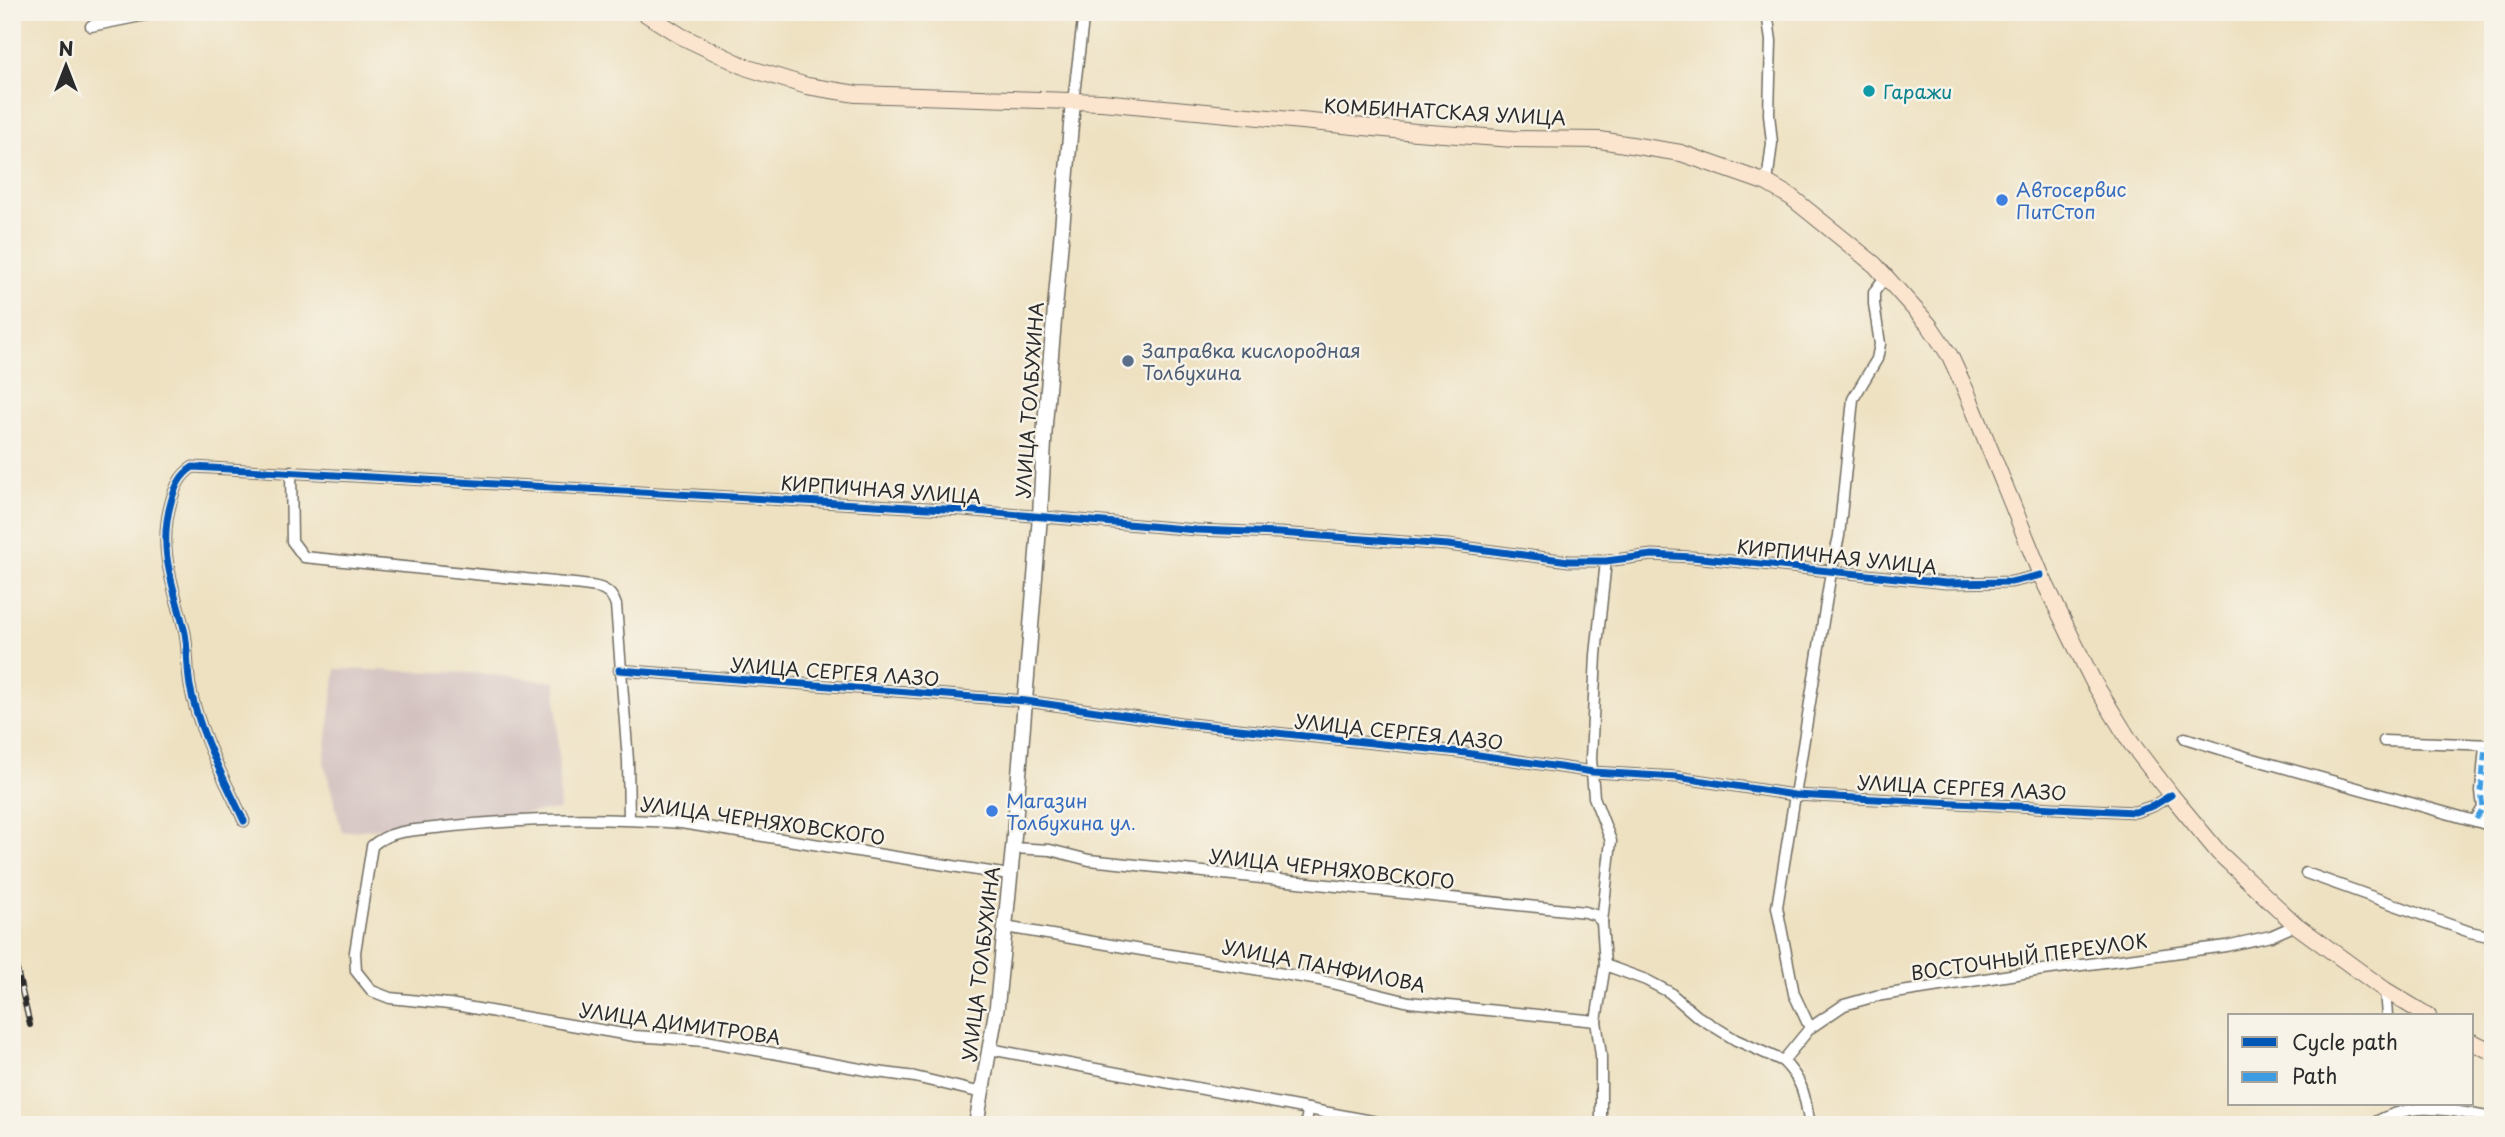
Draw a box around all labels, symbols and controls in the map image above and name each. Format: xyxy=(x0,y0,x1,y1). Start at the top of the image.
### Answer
north arrow xyxy=(32,32,102,102)
text: N xyxy=(58,34,74,62)
place label: Гаражи xyxy=(1883,77,1952,105)
marker: Гаражи xyxy=(1861,83,1877,99)
street label: КОМБИНАТСКАЯ УЛИЦА xyxy=(1323,91,1567,131)
place label: Автосервис ПитСтоп xyxy=(2016,175,2127,225)
marker: Автосервис ПитСтоп xyxy=(1994,192,2010,208)
street label: УЛИЦА ТОЛБУХИНА xyxy=(1008,301,1050,499)
place label: Заправка кислородная Толбухина xyxy=(1142,336,1361,386)
marker: Заправка кислородная Толбухина xyxy=(1120,353,1136,369)
street label: КИРПИЧНАЯ УЛИЦА xyxy=(780,468,982,510)
street label: КИРПИЧНАЯ УЛИЦА xyxy=(1735,532,1939,580)
street label: УЛИЦА СЕРГЕЯ ЛАЗО xyxy=(730,650,940,692)
street label: УЛИЦА СЕРГЕЯ ЛАЗО xyxy=(1293,706,1505,756)
street label: УЛИЦА СЕРГЕЯ ЛАЗО xyxy=(1857,768,2067,806)
place label: Магазин Толбухина ул. xyxy=(1006,786,1136,836)
street label: УЛИЦА ЧЕРНЯХОВСКОГО xyxy=(639,789,887,851)
marker: Магазин Толбухина ул. xyxy=(984,803,1000,819)
street label: УЛИЦА ЧЕРНЯХОВСКОГО xyxy=(1208,841,1456,895)
street label: УЛИЦА ТОЛБУХИНА xyxy=(954,865,1006,1063)
street label: ВОСТОЧНЫЙ ПЕРЕУЛОК xyxy=(1909,926,2149,986)
street label: УЛИЦА ПАНФИЛОВА xyxy=(1220,932,1428,998)
street label: УЛИЦА ДИМИТРОВА xyxy=(578,995,783,1051)
legend xyxy=(2228,1014,2474,1106)
text: Cycle path xyxy=(2292,1025,2398,1057)
text: Path xyxy=(2292,1059,2337,1091)

